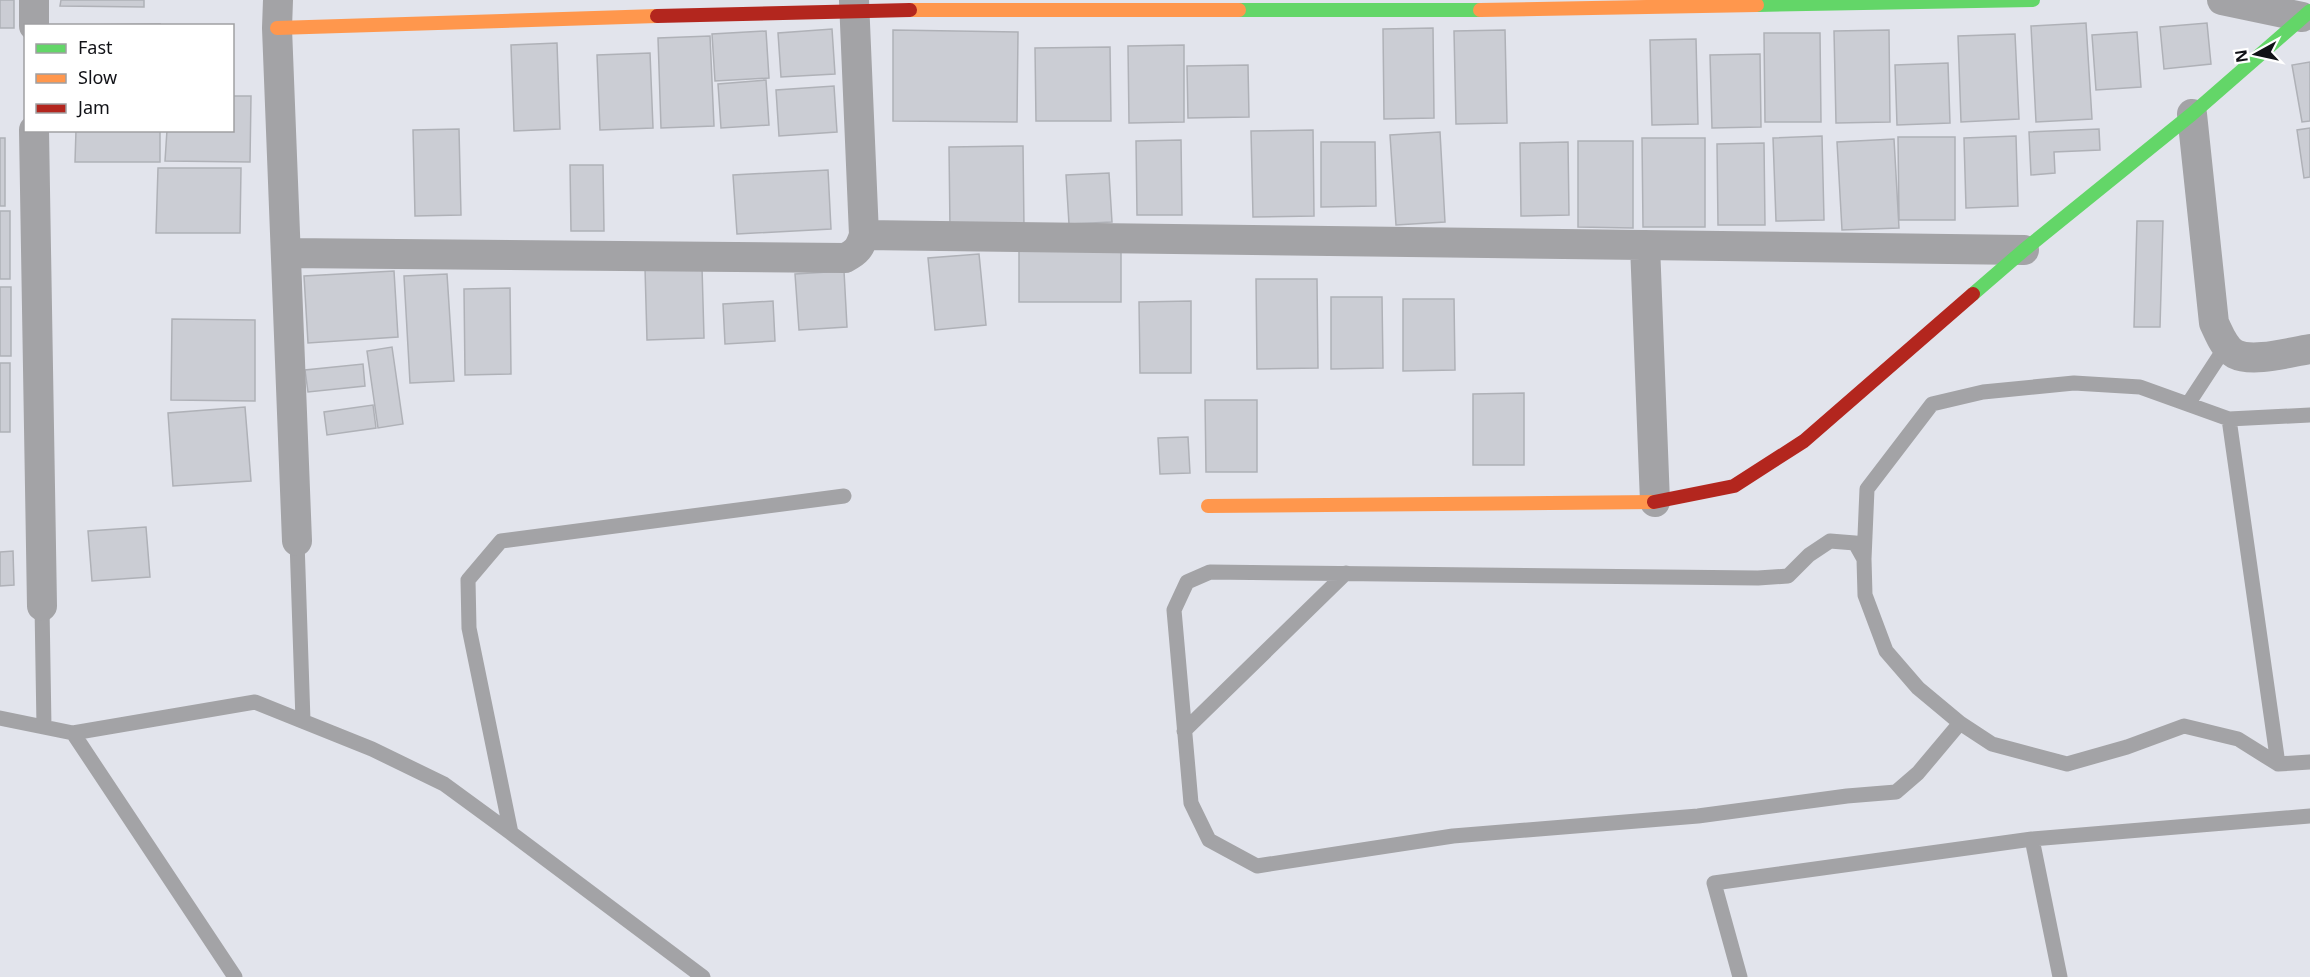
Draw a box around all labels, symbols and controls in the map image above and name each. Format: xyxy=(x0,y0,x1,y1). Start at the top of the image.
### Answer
legend xyxy=(24,24,234,132)
north arrow xyxy=(2226,24,2286,84)
text: Fast xyxy=(78,35,113,59)
text: N xyxy=(2229,48,2253,64)
text: Slow xyxy=(78,65,117,89)
text: Jam xyxy=(76,95,110,119)

